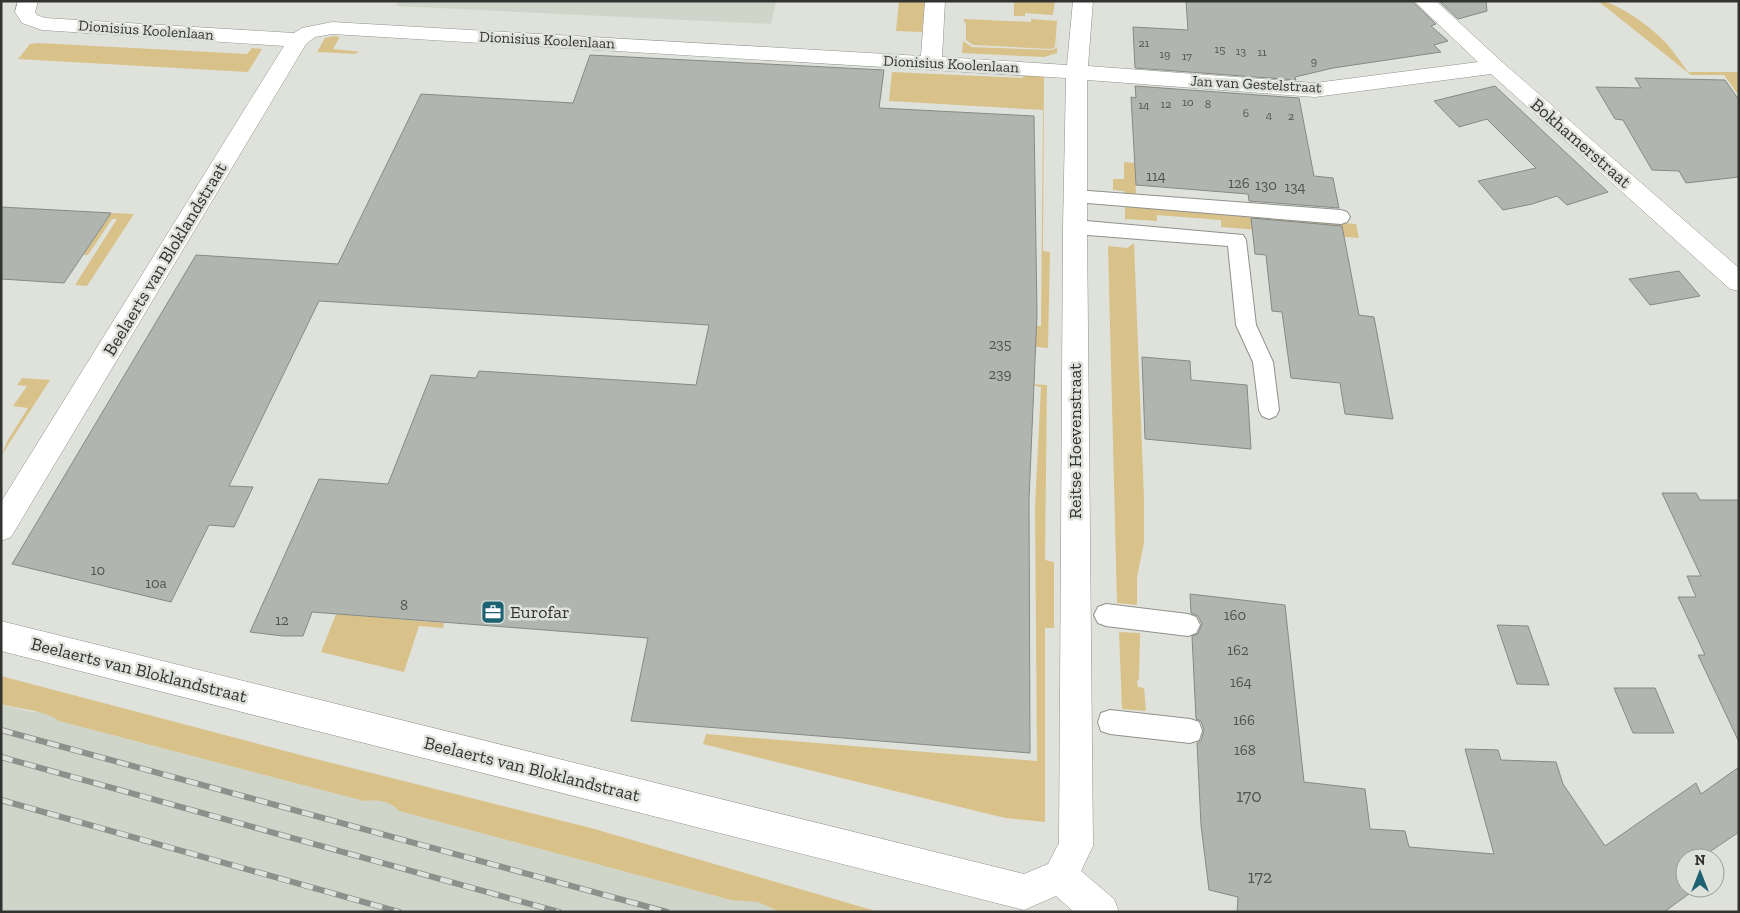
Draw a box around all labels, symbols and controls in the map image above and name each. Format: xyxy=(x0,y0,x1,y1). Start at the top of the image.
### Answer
street label: Dionisius Koolenlaan xyxy=(78,16,215,44)
street label: Dionisius Koolenlaan xyxy=(479,27,616,53)
house number: 21 xyxy=(1139,36,1150,50)
house number: 15 xyxy=(1215,42,1225,56)
house number: 13 xyxy=(1236,44,1246,58)
house number: 11 xyxy=(1257,45,1267,59)
house number: 19 xyxy=(1160,47,1171,61)
house number: 17 xyxy=(1182,49,1192,63)
street label: Dionisius Koolenlaan xyxy=(883,51,1020,77)
house number: 9 xyxy=(1311,54,1317,68)
street label: Jan van Gestelstraat xyxy=(1190,72,1322,96)
street label: Bokhamerstraat xyxy=(1526,93,1636,193)
house number: 10 xyxy=(1182,95,1194,109)
house number: 12 xyxy=(1161,97,1171,111)
house number: 8 xyxy=(1205,97,1211,111)
house number: 14 xyxy=(1138,98,1150,112)
house number: 6 xyxy=(1243,106,1249,120)
house number: 4 xyxy=(1266,108,1273,122)
house number: 2 xyxy=(1288,109,1294,123)
street label: Beelaerts van Bloklandstraat xyxy=(98,158,232,360)
house number: 114 xyxy=(1146,167,1166,185)
house number: 126 xyxy=(1228,174,1250,192)
house number: 130 xyxy=(1255,176,1277,194)
house number: 134 xyxy=(1284,178,1306,196)
house number: 235 xyxy=(989,335,1012,353)
street label: Reitse Hoevenstraat xyxy=(1064,363,1086,519)
house number: 239 xyxy=(988,365,1012,383)
house number: 10 xyxy=(91,561,105,579)
house number: 10a xyxy=(145,574,167,592)
house number: 8 xyxy=(400,596,408,614)
office icon: Eurofar xyxy=(480,599,506,625)
place label: Eurofar xyxy=(510,601,569,623)
house number: 160 xyxy=(1224,606,1246,624)
house number: 12 xyxy=(275,611,289,629)
street label: Beelaerts van Bloklandstraat xyxy=(29,632,250,708)
house number: 162 xyxy=(1227,641,1249,659)
house number: 164 xyxy=(1230,673,1252,691)
house number: 166 xyxy=(1233,711,1255,729)
street label: Beelaerts van Bloklandstraat xyxy=(422,731,643,807)
house number: 168 xyxy=(1234,741,1256,759)
house number: 170 xyxy=(1236,785,1262,807)
north arrow xyxy=(1675,848,1725,898)
text: N xyxy=(1695,852,1706,869)
house number: 172 xyxy=(1248,866,1272,888)

